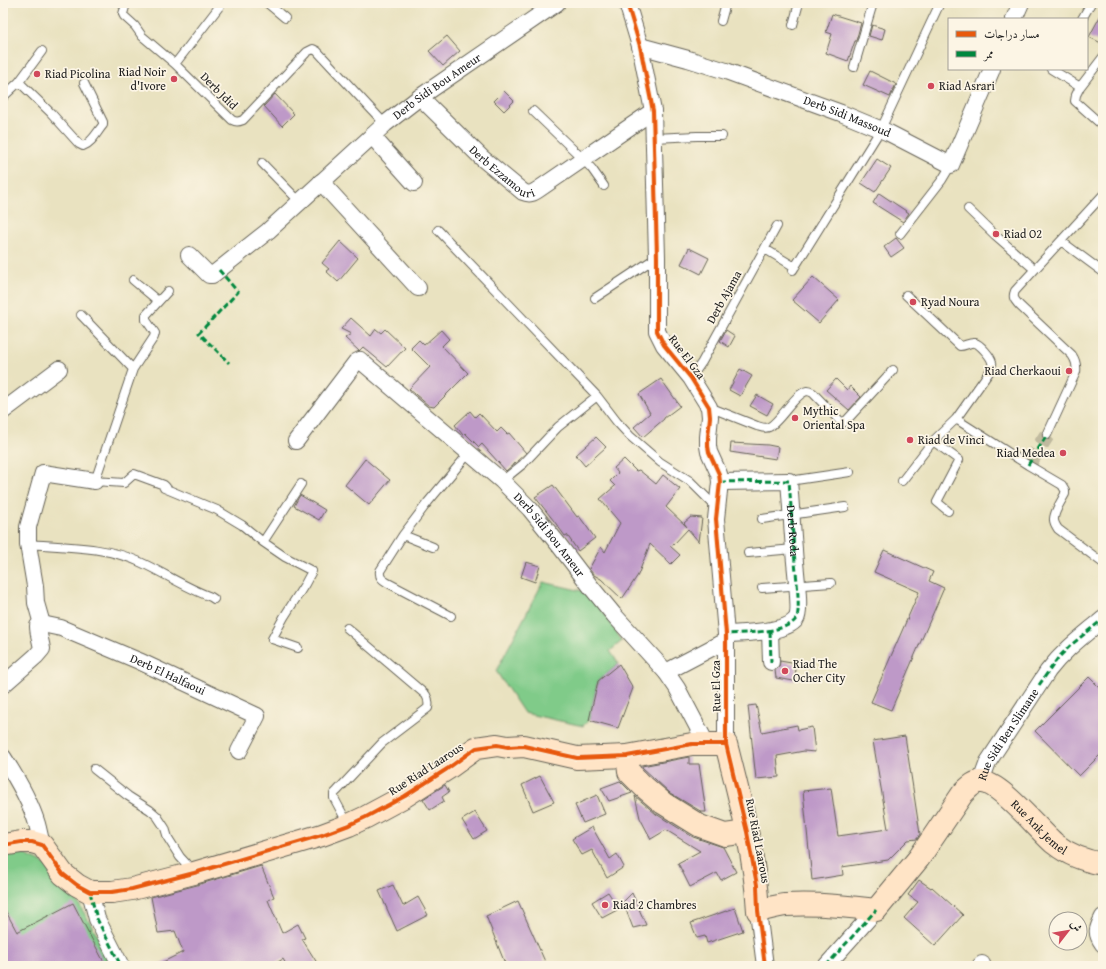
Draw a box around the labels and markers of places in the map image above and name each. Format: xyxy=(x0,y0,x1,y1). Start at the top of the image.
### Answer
place label: Riad Noir d'Ivore xyxy=(119,63,166,94)
place label: Riad Picolina xyxy=(45,65,111,82)
marker: Riad Picolina xyxy=(32,69,42,79)
marker: Riad Noir d'Ivore xyxy=(169,74,179,84)
place label: Riad Asrari xyxy=(939,77,995,94)
marker: Riad Asrari xyxy=(926,81,936,91)
place label: Riad O2 xyxy=(1004,225,1042,242)
marker: Riad O2 xyxy=(991,229,1001,239)
place label: Ryad Noura xyxy=(921,293,980,310)
marker: Ryad Noura xyxy=(908,297,918,307)
place label: Riad Cherkaoui xyxy=(984,362,1062,379)
marker: Riad Cherkaoui xyxy=(1064,366,1074,376)
place label: Mythic Oriental Spa xyxy=(803,402,865,433)
marker: Mythic Oriental Spa xyxy=(790,413,800,423)
place label: Riad de Vinci xyxy=(918,431,985,448)
marker: Riad de Vinci xyxy=(905,435,915,445)
place label: Riad Medea xyxy=(997,444,1055,461)
marker: Riad Medea xyxy=(1058,448,1068,458)
place label: Riad The Ocher City xyxy=(793,655,846,686)
marker: Riad The Ocher City xyxy=(780,666,790,676)
place label: Riad 2 Chambres xyxy=(613,896,697,913)
marker: Riad 2 Chambres xyxy=(600,900,610,910)

